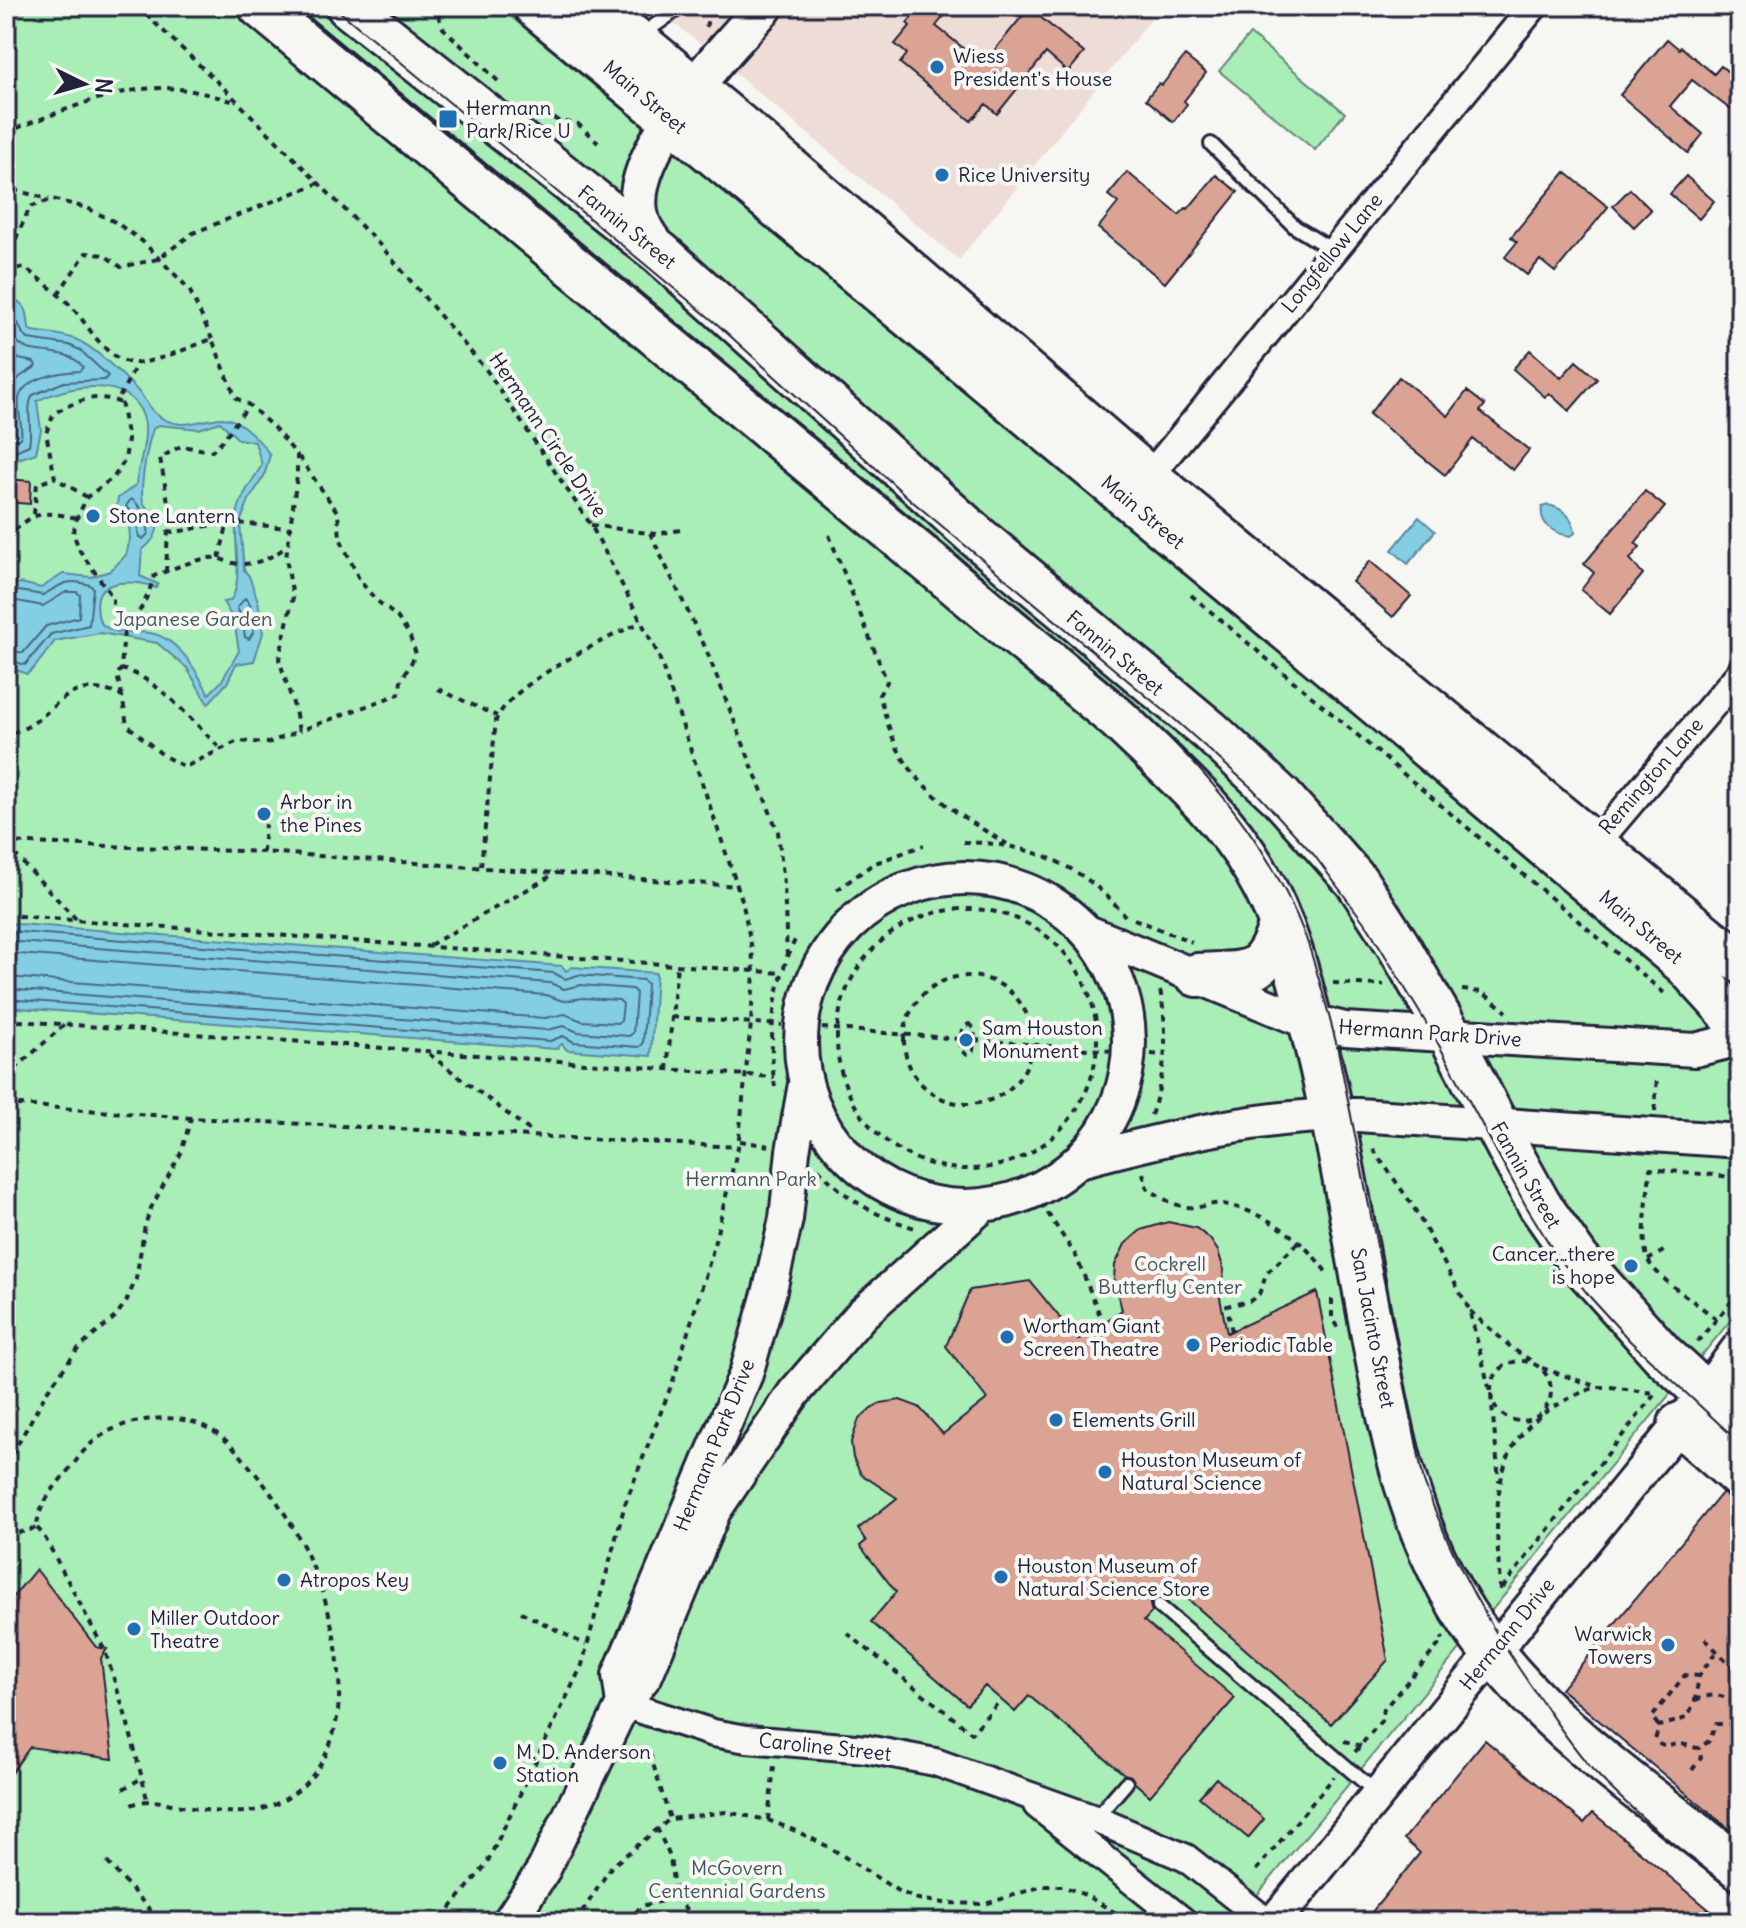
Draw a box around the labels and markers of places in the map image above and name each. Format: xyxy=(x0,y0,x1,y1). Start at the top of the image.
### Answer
place label: Wiess President's House xyxy=(953,43,1112,91)
marker: Wiess President's House xyxy=(928,58,946,76)
place label: Hermann Park/Rice U xyxy=(466,95,571,143)
marker: Hermann Park/Rice U xyxy=(437,108,459,130)
place label: Rice University xyxy=(958,162,1090,187)
marker: Rice University xyxy=(933,166,951,184)
place label: Stone Lantern xyxy=(109,503,235,528)
marker: Stone Lantern xyxy=(84,507,102,525)
place label: Arbor in the Pines xyxy=(280,789,362,837)
marker: Arbor in the Pines xyxy=(255,805,273,823)
place label: Sam Houston Monument xyxy=(982,1015,1103,1063)
marker: Sam Houston Monument xyxy=(957,1031,975,1049)
place label: Cancer...there is hope xyxy=(1492,1241,1615,1289)
marker: Cancer...there is hope xyxy=(1622,1257,1640,1275)
place label: Wortham Giant Screen Theatre xyxy=(1023,1313,1161,1361)
marker: Wortham Giant Screen Theatre xyxy=(998,1328,1016,1346)
place label: Periodic Table xyxy=(1209,1332,1333,1357)
marker: Periodic Table xyxy=(1184,1336,1202,1354)
place label: Elements Grill xyxy=(1072,1407,1195,1432)
marker: Elements Grill xyxy=(1047,1411,1065,1429)
place label: Houston Museum of Natural Science xyxy=(1121,1447,1301,1495)
marker: Houston Museum of Natural Science xyxy=(1096,1463,1114,1481)
place label: Houston Museum of Natural Science Store xyxy=(1017,1553,1210,1601)
place label: Atropos Key xyxy=(300,1567,409,1592)
marker: Houston Museum of Natural Science Store xyxy=(992,1568,1010,1586)
marker: Atropos Key xyxy=(275,1571,293,1589)
place label: Miller Outdoor Theatre xyxy=(150,1605,280,1653)
marker: Miller Outdoor Theatre xyxy=(125,1620,143,1638)
place label: Warwick Towers xyxy=(1574,1621,1652,1669)
marker: Warwick Towers xyxy=(1659,1636,1677,1654)
place label: M. D. Anderson Station xyxy=(516,1739,651,1787)
marker: M. D. Anderson Station xyxy=(491,1754,509,1772)

